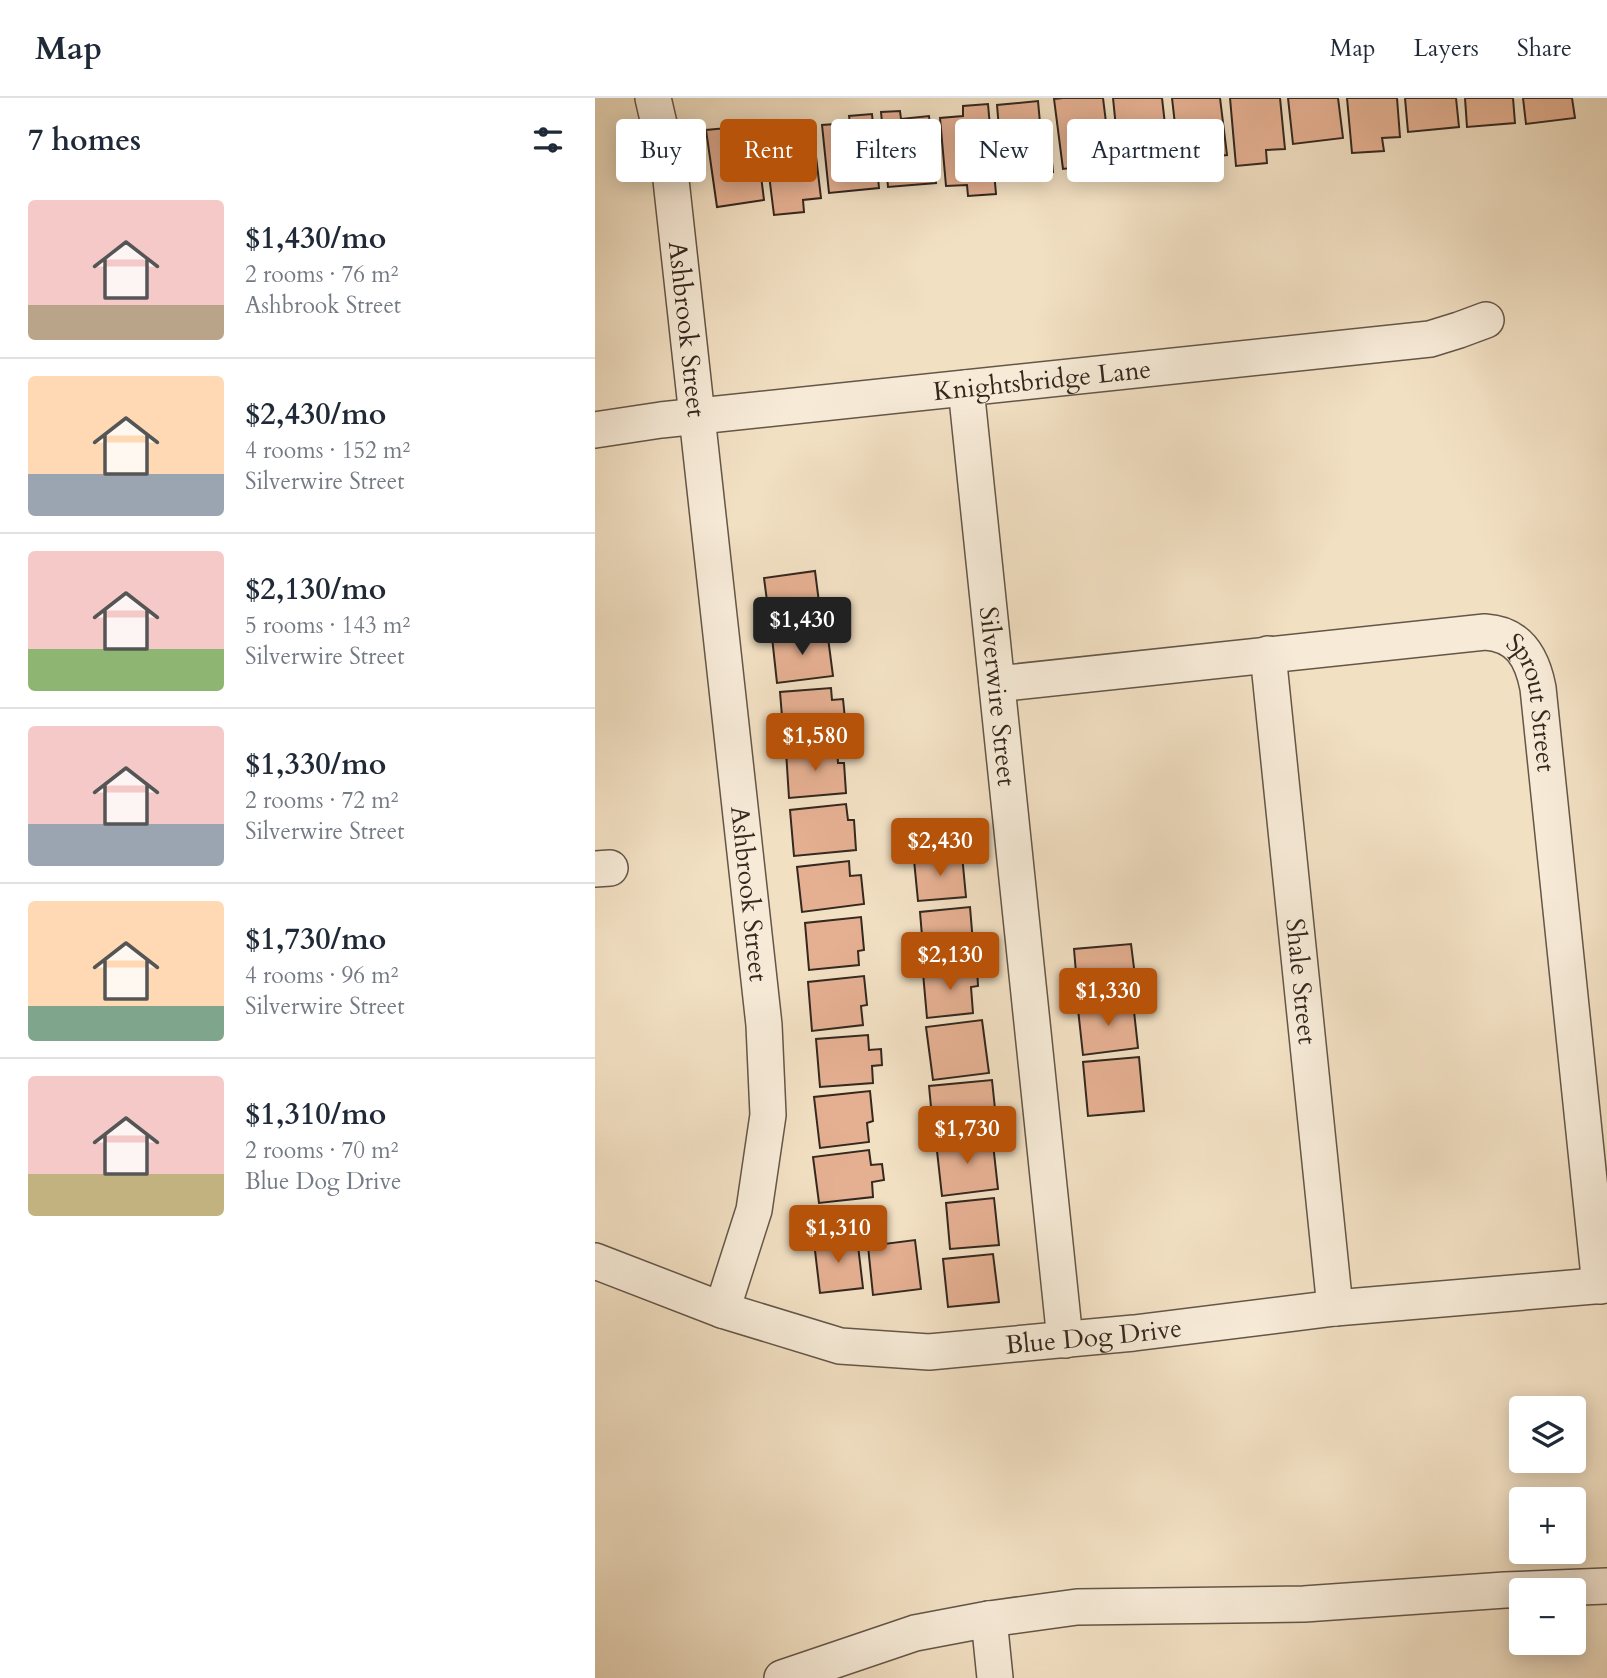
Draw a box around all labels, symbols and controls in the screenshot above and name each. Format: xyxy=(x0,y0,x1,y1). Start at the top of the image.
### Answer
text: Map xyxy=(35,26,102,71)
text: Map xyxy=(1330,32,1376,65)
text: Layers xyxy=(1414,32,1479,65)
text: Share xyxy=(1517,32,1572,65)
chip: Buy xyxy=(616,119,706,182)
chip: Rent xyxy=(720,119,817,182)
chip: Filters xyxy=(831,119,941,182)
chip: New xyxy=(955,119,1053,182)
chip: Apartment xyxy=(1067,119,1224,182)
text: 7 homes xyxy=(28,120,141,161)
icon: filters xyxy=(529,121,567,159)
text: $1,430/mo xyxy=(245,218,386,259)
icon: home xyxy=(84,228,168,312)
street label: Ashbrook Street xyxy=(660,239,714,419)
text: 2 rooms · 76 m² xyxy=(245,259,398,290)
text: Ashbrook Street xyxy=(245,290,401,321)
street label: Knightsbridge Lane xyxy=(932,351,1153,409)
text: $2,430/mo xyxy=(245,394,386,435)
icon: home xyxy=(84,404,168,488)
text: 4 rooms · 152 m² xyxy=(245,435,410,466)
text: Silverwire Street xyxy=(245,466,405,497)
text: $2,130/mo xyxy=(245,569,386,610)
icon: home xyxy=(84,579,168,663)
pin: $1,430 xyxy=(745,598,859,657)
text: $1,430 xyxy=(769,604,835,635)
street label: Silverwire Street xyxy=(971,605,1025,788)
text: 5 rooms · 143 m² xyxy=(245,610,410,641)
street label: Sprout Street xyxy=(1499,625,1564,773)
text: Silverwire Street xyxy=(245,641,405,672)
pin: $1,580 xyxy=(758,714,872,773)
text: $1,580 xyxy=(782,720,848,751)
text: $1,330/mo xyxy=(245,744,386,785)
icon: home xyxy=(84,754,168,838)
text: 2 rooms · 72 m² xyxy=(245,785,398,816)
street label: Ashbrook Street xyxy=(722,804,777,983)
text: Silverwire Street xyxy=(245,816,405,847)
pin: $2,430 xyxy=(883,818,997,878)
text: $2,430 xyxy=(907,825,973,856)
street label: Shale Street xyxy=(1278,917,1325,1046)
text: $1,730/mo xyxy=(245,919,386,960)
icon: home xyxy=(84,929,168,1013)
pin: $2,130 xyxy=(893,932,1007,992)
text: $2,130 xyxy=(917,939,983,970)
text: 4 rooms · 96 m² xyxy=(245,960,398,991)
pin: $1,330 xyxy=(1051,968,1165,1028)
text: $1,330 xyxy=(1075,975,1141,1006)
text: Silverwire Street xyxy=(245,991,405,1022)
text: $1,310/mo xyxy=(245,1094,386,1135)
icon: home xyxy=(84,1104,168,1188)
pin: $1,730 xyxy=(910,1107,1024,1166)
text: $1,730 xyxy=(934,1113,1000,1144)
text: 2 rooms · 70 m² xyxy=(245,1135,398,1166)
text: Blue Dog Drive xyxy=(245,1166,402,1197)
pin: $1,310 xyxy=(781,1206,895,1265)
text: $1,310 xyxy=(805,1212,871,1243)
street label: Blue Dog Drive xyxy=(1004,1310,1184,1362)
map controls xyxy=(1509,1396,1586,1655)
button: layers xyxy=(1509,1396,1586,1473)
button: + xyxy=(1509,1487,1586,1564)
button: − xyxy=(1509,1578,1586,1655)

